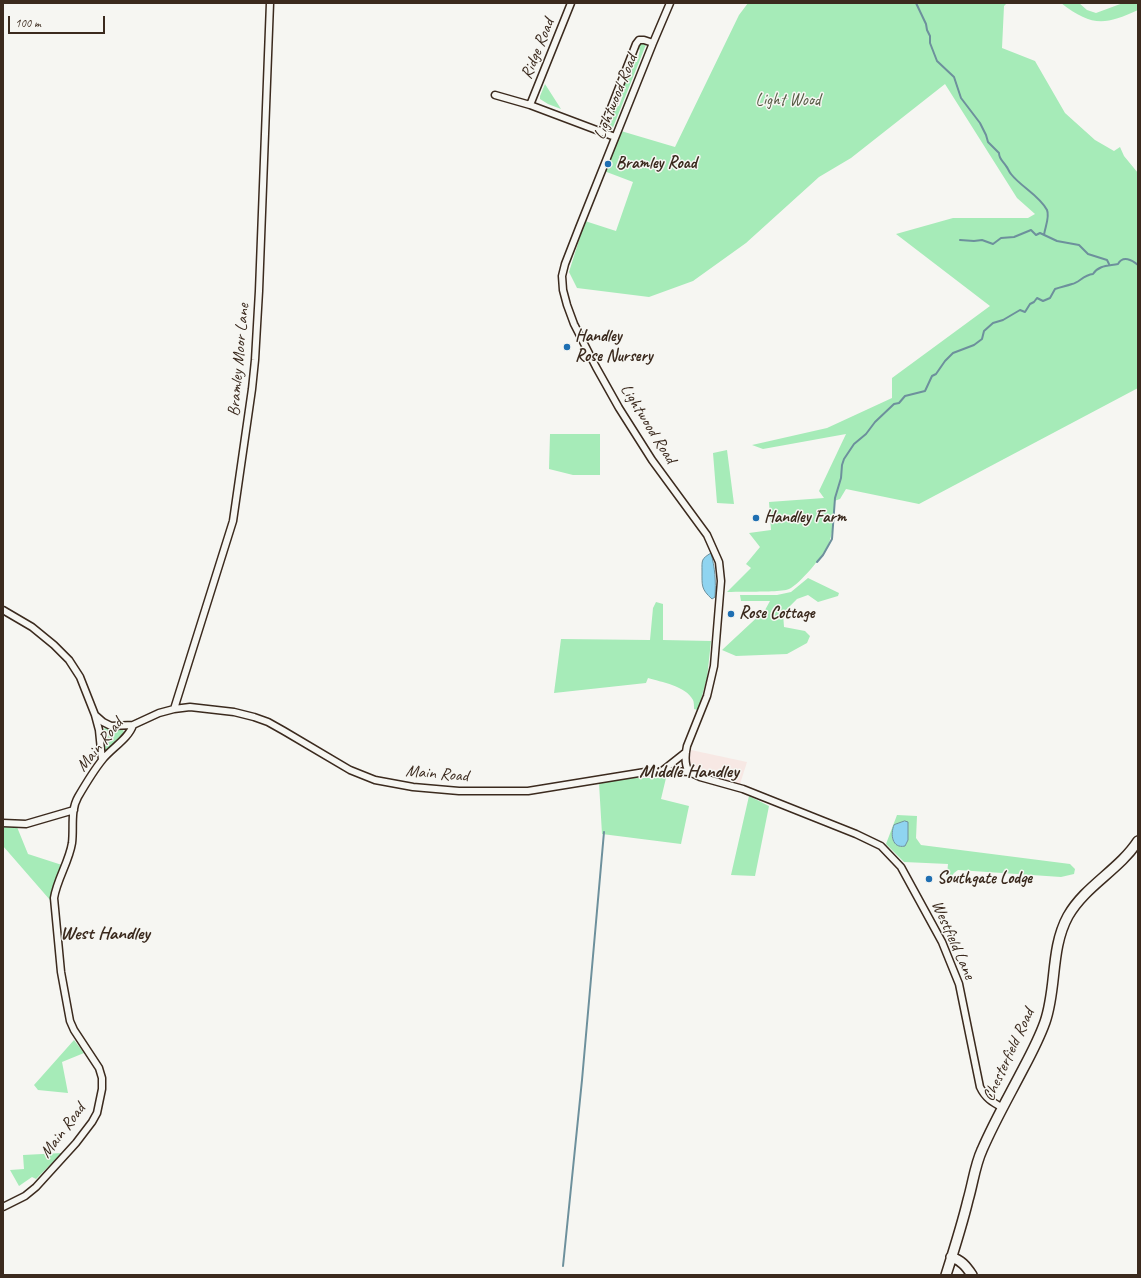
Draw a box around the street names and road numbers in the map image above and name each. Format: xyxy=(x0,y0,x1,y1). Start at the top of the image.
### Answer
street label: Ridge Road xyxy=(517,16,559,82)
street label: Lightwood Road xyxy=(590,51,642,143)
street label: Bramley Moor Lane xyxy=(224,303,254,417)
street label: Lightwood Road xyxy=(615,380,681,468)
street label: Main Road xyxy=(72,714,128,776)
street label: Main Road xyxy=(405,761,469,787)
street label: Westfield Lane xyxy=(927,897,979,983)
street label: Chesterfield Road xyxy=(979,1005,1039,1105)
street label: Main Road xyxy=(36,1100,90,1162)

